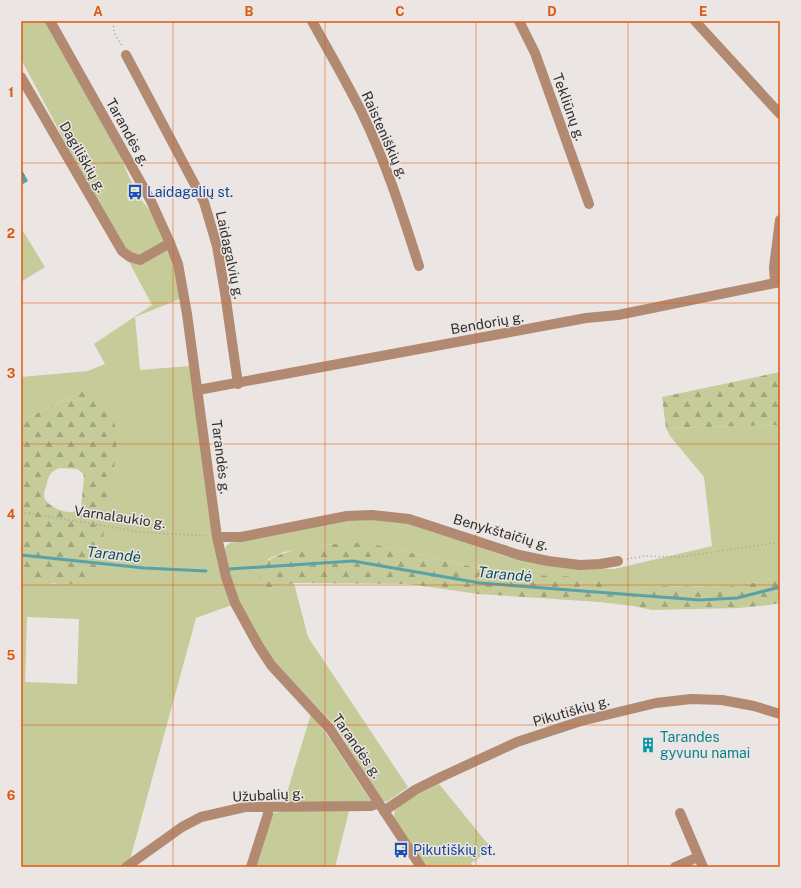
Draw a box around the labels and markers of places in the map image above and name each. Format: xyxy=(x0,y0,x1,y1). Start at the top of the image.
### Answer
bus stop icon: Laidagalių st. xyxy=(126,183,144,201)
place label: Laidagalių st. xyxy=(147,184,233,200)
place label: Tarandes gyvunu namai xyxy=(660,729,750,761)
building icon: Tarandes gyvunu namai xyxy=(639,736,657,754)
bus stop icon: Pikutiškių st. xyxy=(392,841,410,859)
place label: Pikutiškių st. xyxy=(413,842,496,858)

